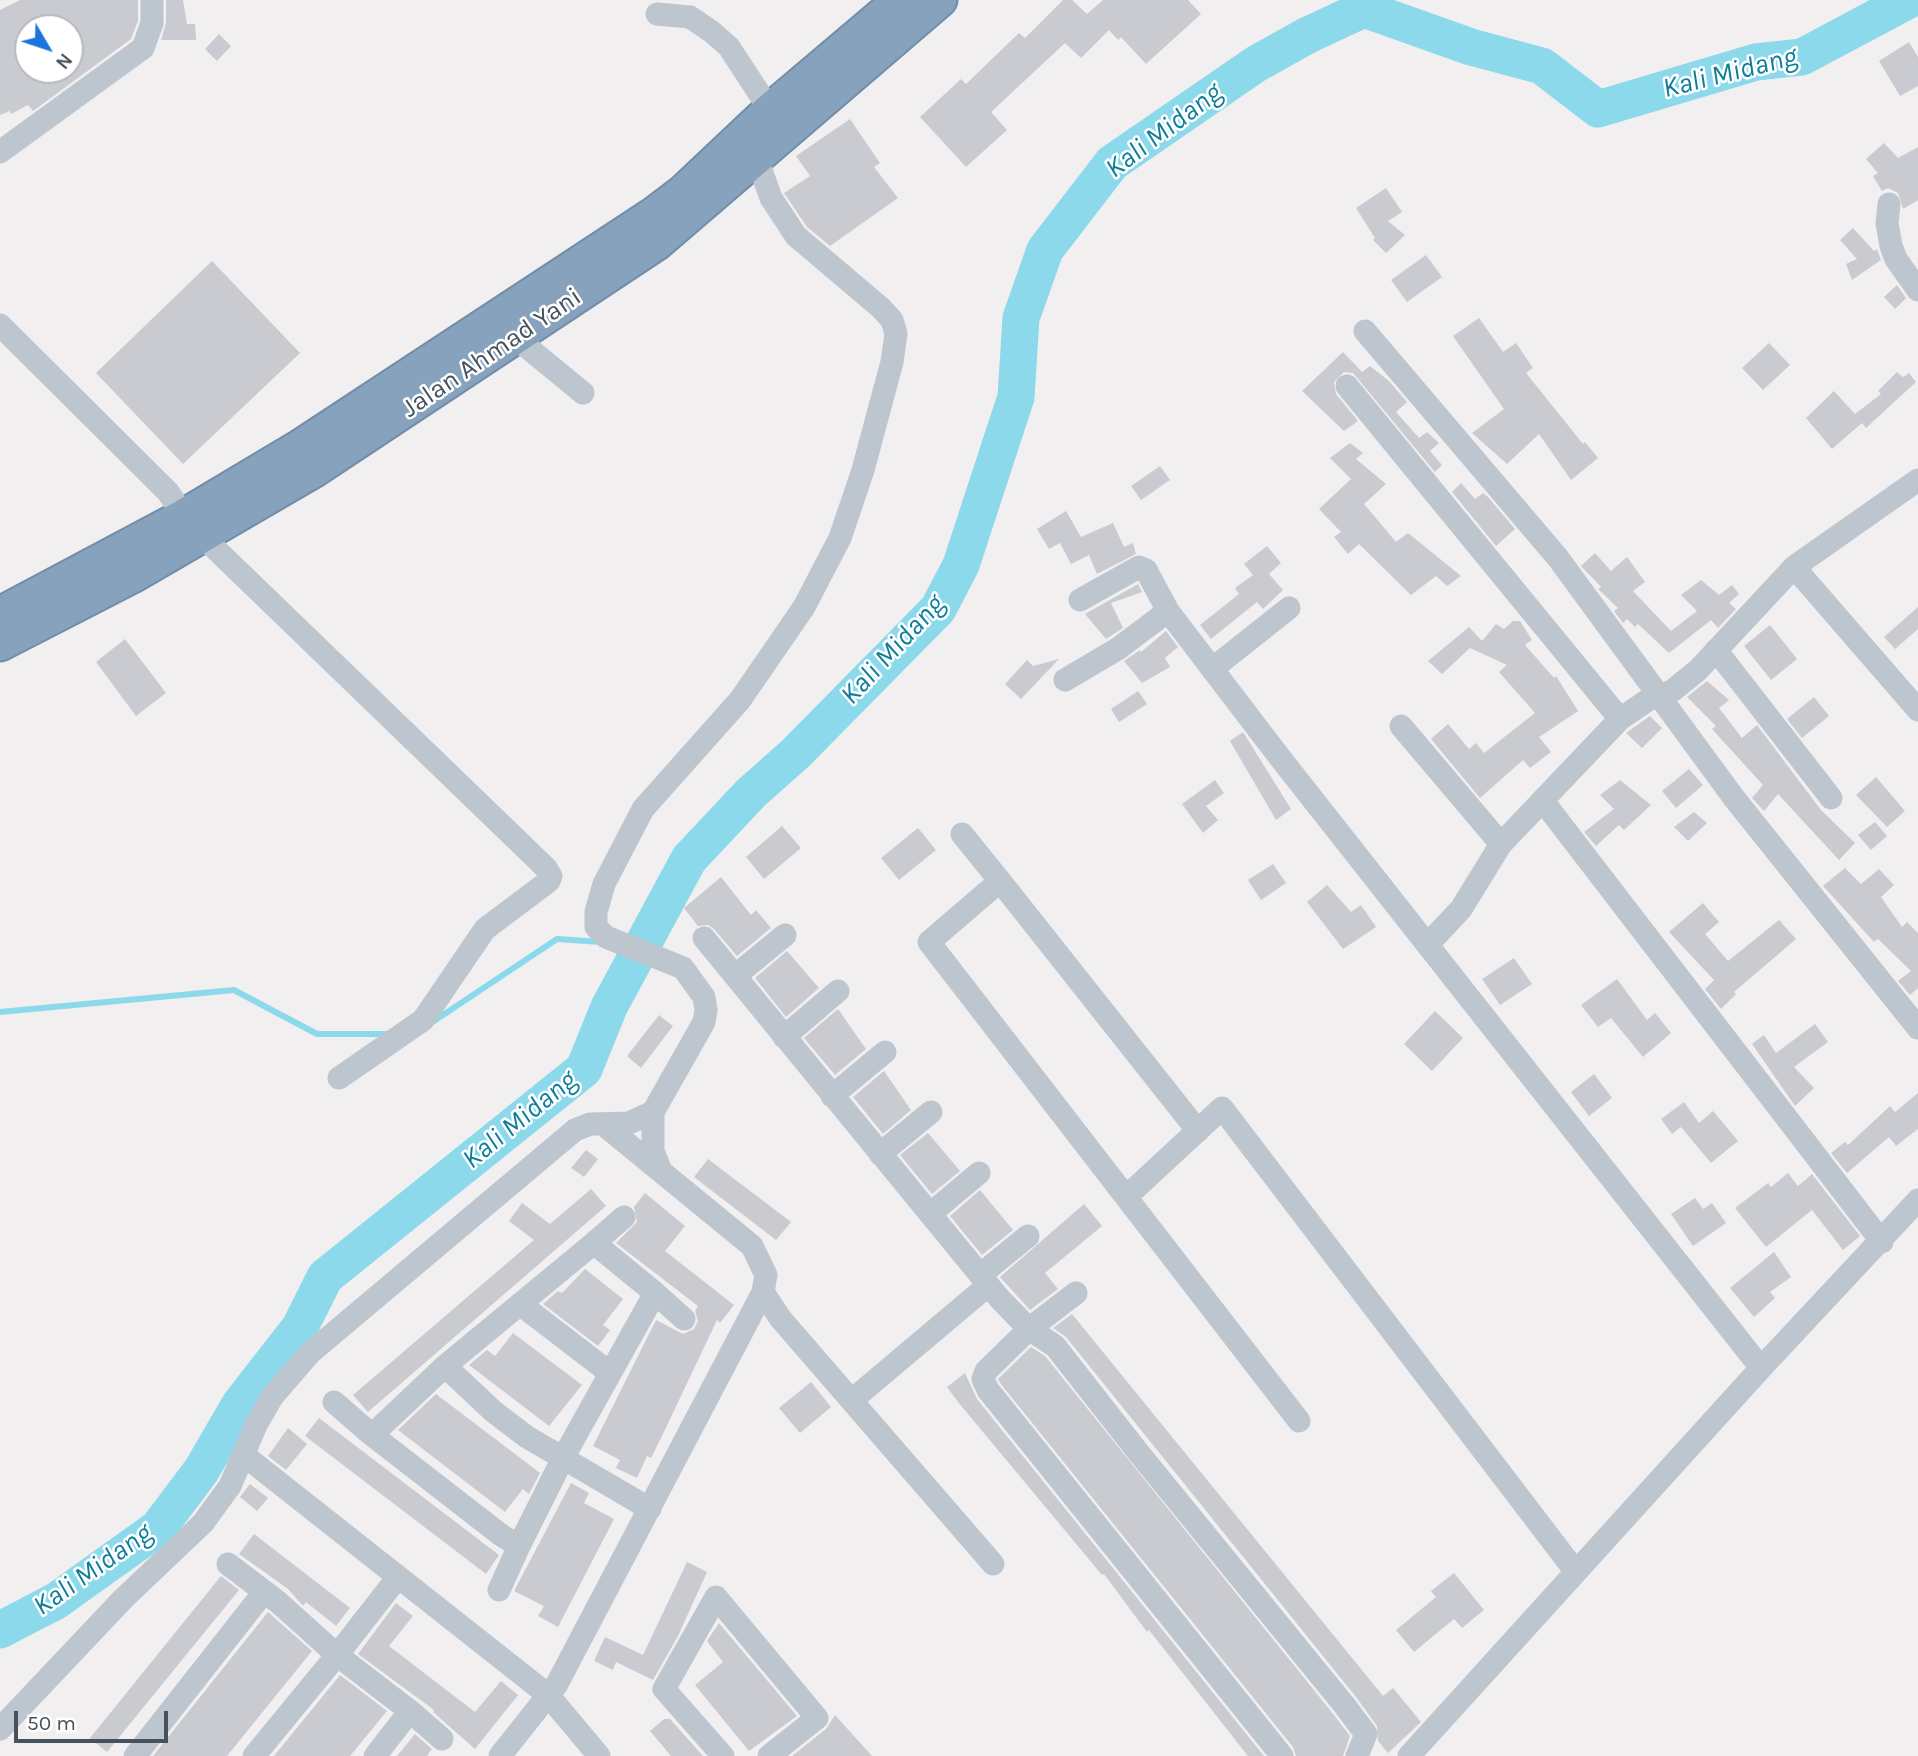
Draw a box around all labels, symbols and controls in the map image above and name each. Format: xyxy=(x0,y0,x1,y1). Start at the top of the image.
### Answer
north arrow xyxy=(14,14,84,84)
water label: Kali Midang xyxy=(1659,40,1801,106)
text: N xyxy=(51,49,77,73)
water label: Kali Midang xyxy=(1099,76,1229,186)
street label: Jalan Ahmad Yani xyxy=(396,281,588,425)
water label: Kali Midang xyxy=(834,588,952,712)
water label: Kali Midang xyxy=(456,1064,584,1176)
water label: Kali Midang xyxy=(27,1517,159,1623)
scale bar xyxy=(18,1696,172,1740)
text: 50 m xyxy=(27,1711,76,1735)

